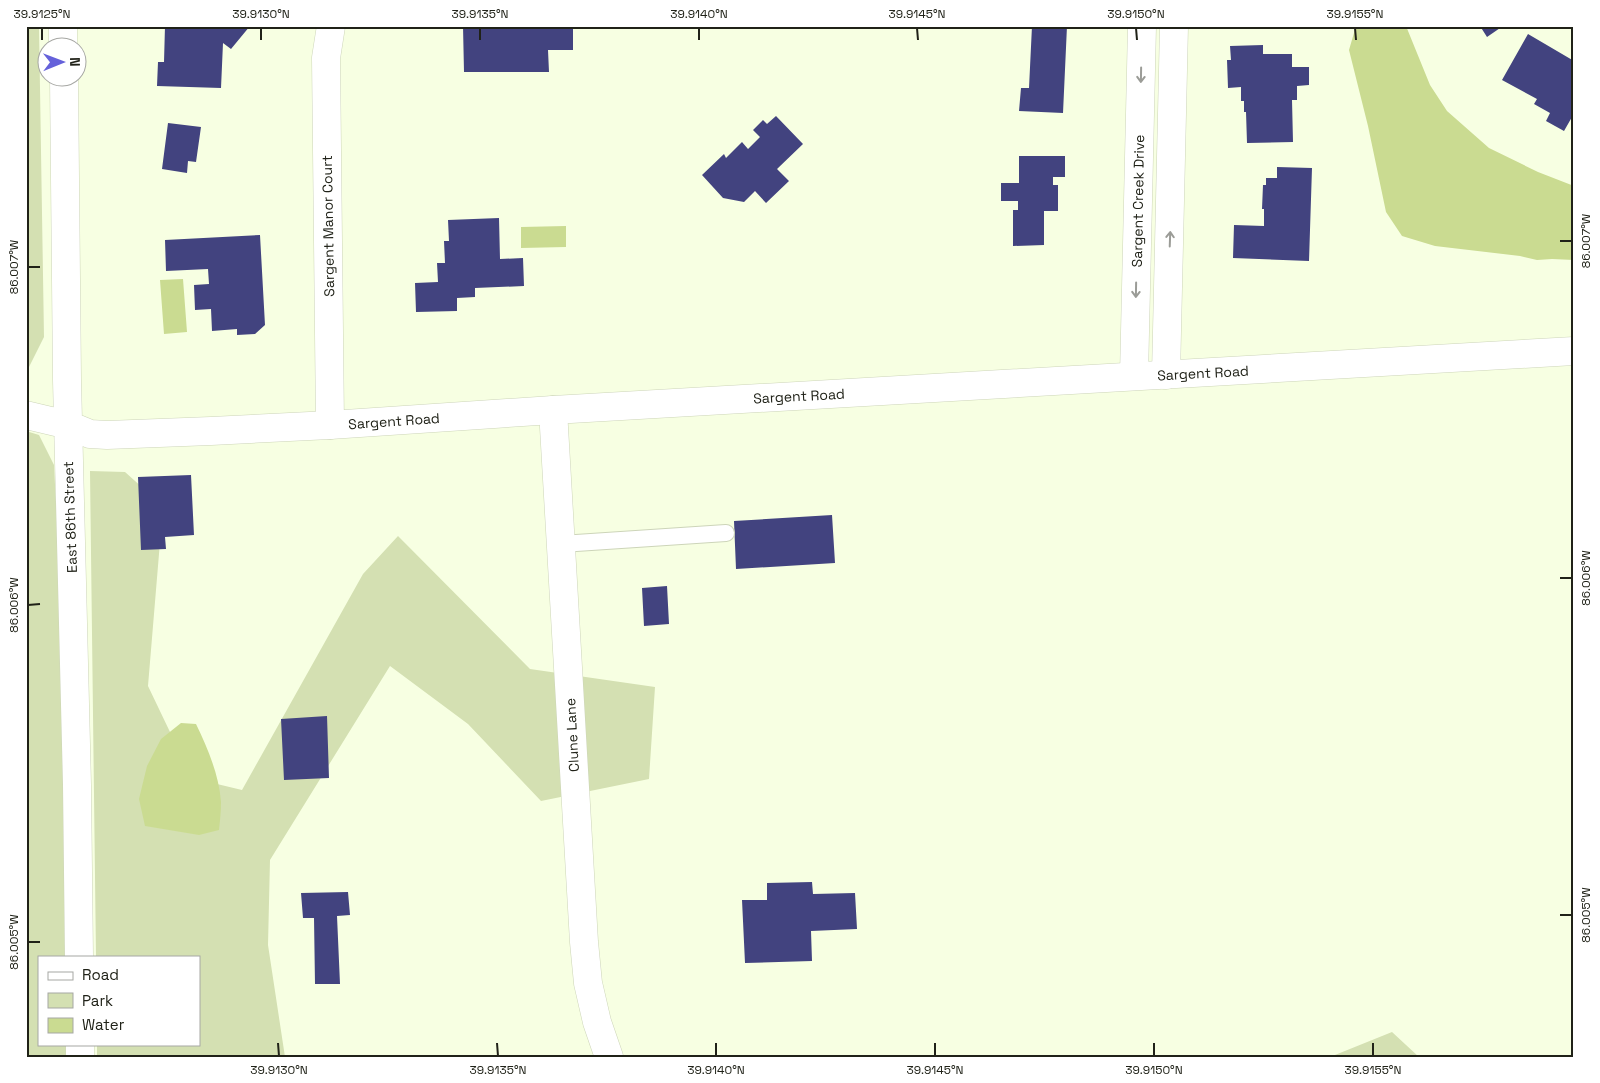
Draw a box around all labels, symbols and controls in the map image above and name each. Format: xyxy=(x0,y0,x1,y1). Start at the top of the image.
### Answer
text: 39.9125°N xyxy=(14,6,70,22)
text: 39.9130°N xyxy=(232,6,290,22)
text: 39.9135°N xyxy=(452,6,508,22)
text: 39.9140°N xyxy=(670,6,728,22)
text: 39.9145°N xyxy=(888,6,946,22)
text: 39.9150°N xyxy=(1107,6,1165,22)
text: 39.9155°N xyxy=(1327,6,1383,22)
north arrow xyxy=(38,38,88,88)
text: N xyxy=(66,57,84,67)
one-way arrow xyxy=(1136,67,1145,83)
street label: Sargent Creek Drive xyxy=(1128,135,1148,267)
street label: Sargent Manor Court xyxy=(318,155,338,297)
text: 86.007°W xyxy=(1578,213,1594,268)
one-way arrow xyxy=(1165,231,1174,247)
text: 86.007°W xyxy=(6,239,22,294)
one-way arrow xyxy=(1131,282,1141,298)
street label: Sargent Road xyxy=(1157,362,1249,384)
street label: Sargent Road xyxy=(753,385,845,407)
street label: Sargent Road xyxy=(348,409,440,433)
street label: East 86th Street xyxy=(59,461,81,573)
text: 86.006°W xyxy=(1578,550,1594,606)
text: 86.006°W xyxy=(6,577,22,633)
street label: Clune Lane xyxy=(561,698,583,772)
text: 86.005°W xyxy=(1578,887,1594,943)
text: 86.005°W xyxy=(6,914,22,970)
legend xyxy=(38,956,200,1046)
text: Road xyxy=(82,965,119,984)
text: Park xyxy=(82,991,113,1010)
text: Water xyxy=(82,1015,125,1034)
text: 39.9130°N xyxy=(250,1062,308,1078)
text: 39.9135°N xyxy=(470,1062,526,1078)
text: 39.9140°N xyxy=(687,1062,745,1078)
text: 39.9145°N xyxy=(906,1062,964,1078)
text: 39.9150°N xyxy=(1125,1062,1183,1078)
text: 39.9155°N xyxy=(1345,1062,1401,1078)

